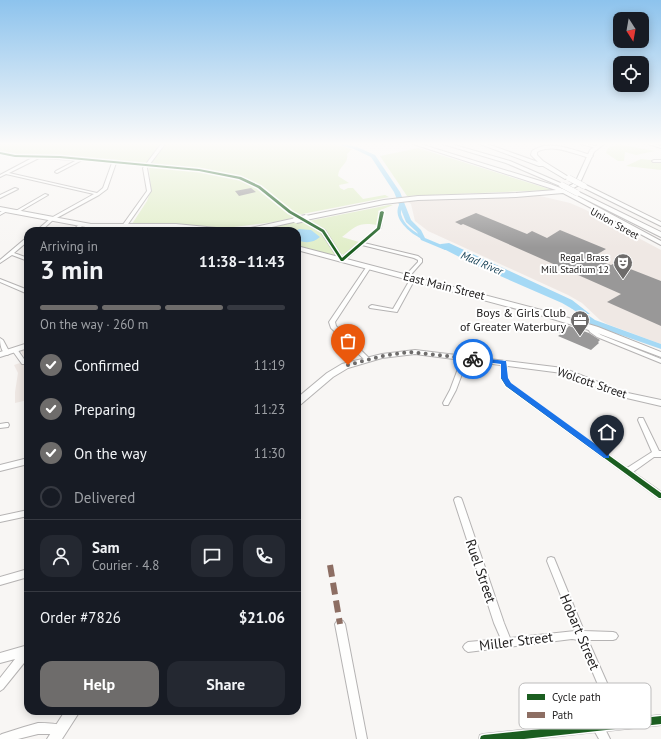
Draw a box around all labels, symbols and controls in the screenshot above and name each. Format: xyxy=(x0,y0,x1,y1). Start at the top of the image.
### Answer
north arrow xyxy=(613,12,649,48)
map controls xyxy=(613,12,649,92)
button: locate xyxy=(613,56,649,92)
street label: Union Street xyxy=(588,205,642,242)
text: Arriving in xyxy=(40,238,98,255)
water label: Mad River xyxy=(459,248,507,279)
place label: Regal Brass Mill Stadium 12 xyxy=(541,251,609,276)
text: 11:38–11:43 xyxy=(199,252,285,271)
theatre icon: Regal Brass Mill Stadium 12 xyxy=(612,252,634,280)
text: 3 min xyxy=(40,253,103,286)
street label: East Main Street xyxy=(402,268,487,303)
place label: Boys & Girls Club of Greater Waterbury xyxy=(460,305,566,334)
office icon: Boys & Girls Club of Greater Waterbury xyxy=(569,309,591,337)
text: On the way · 260 m xyxy=(40,316,148,333)
pin xyxy=(331,324,365,365)
icon: bag xyxy=(337,330,359,352)
courier xyxy=(453,339,493,379)
icon: bike xyxy=(462,348,484,370)
icon: check xyxy=(40,354,62,376)
text: Confirmed xyxy=(74,356,139,375)
text: 11:19 xyxy=(254,357,285,374)
street label: Wolcott Street xyxy=(555,364,629,401)
icon: check xyxy=(40,398,62,420)
text: Preparing xyxy=(74,400,136,419)
text: 11:23 xyxy=(254,401,285,418)
pin xyxy=(590,415,624,456)
icon: home xyxy=(596,421,618,443)
icon: check xyxy=(40,442,62,464)
text: On the way xyxy=(74,444,147,463)
text: 11:30 xyxy=(254,445,285,462)
text: Delivered xyxy=(74,488,135,507)
button: person xyxy=(40,535,82,577)
button: chat xyxy=(191,535,233,577)
button: phone xyxy=(243,535,285,577)
street label: Ruel Street xyxy=(462,537,500,606)
text: Sam xyxy=(92,538,119,557)
text: Courier · 4.8 xyxy=(92,557,159,574)
street label: Hobart Street xyxy=(556,591,604,673)
text: Order #7826 xyxy=(40,608,121,627)
text: $21.06 xyxy=(239,608,285,627)
street label: Miller Street xyxy=(478,628,554,654)
button: Help xyxy=(40,661,159,707)
button: Share xyxy=(167,661,285,707)
legend xyxy=(519,683,651,729)
text: Cycle path xyxy=(552,690,601,704)
text: Path xyxy=(552,708,573,722)

